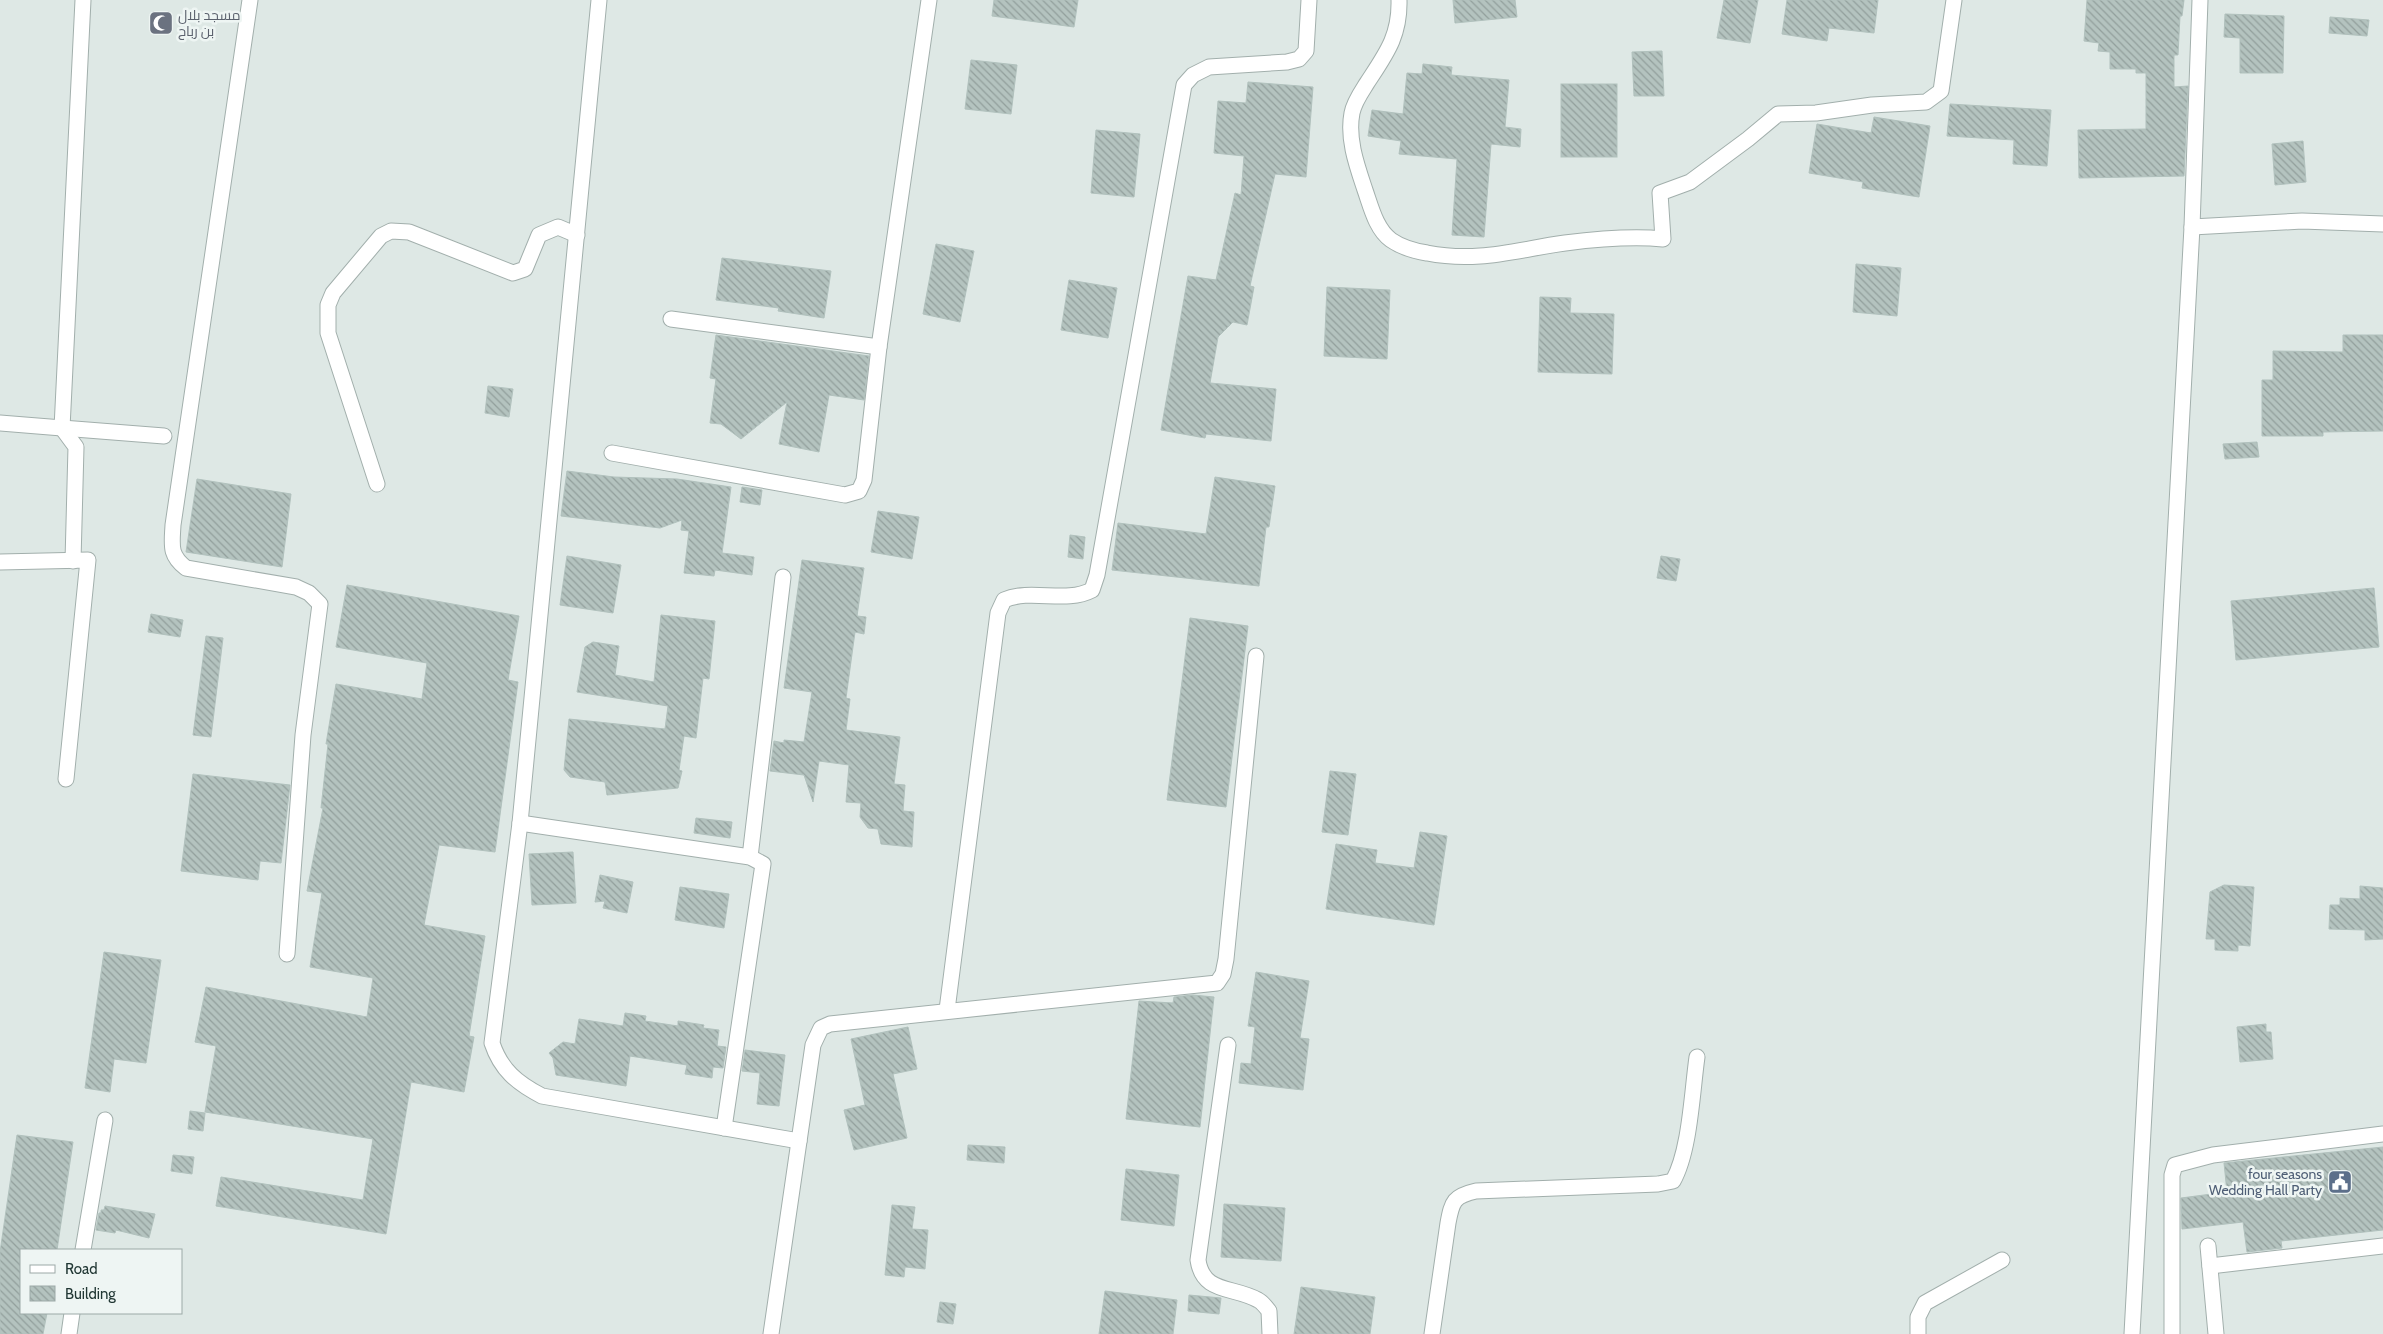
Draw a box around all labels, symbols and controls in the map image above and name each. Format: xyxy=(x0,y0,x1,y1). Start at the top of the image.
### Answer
place label: مسجد بلال بن رباح xyxy=(178,6,241,40)
mosque icon: مسجد بلال بن رباح xyxy=(148,10,174,36)
place label: four seasons Wedding Hall Party xyxy=(2209,1165,2322,1199)
public building icon: four seasons Wedding Hall Party xyxy=(2327,1169,2353,1195)
legend xyxy=(20,1249,182,1314)
text: Road xyxy=(65,1260,98,1278)
text: Building xyxy=(65,1285,116,1303)

